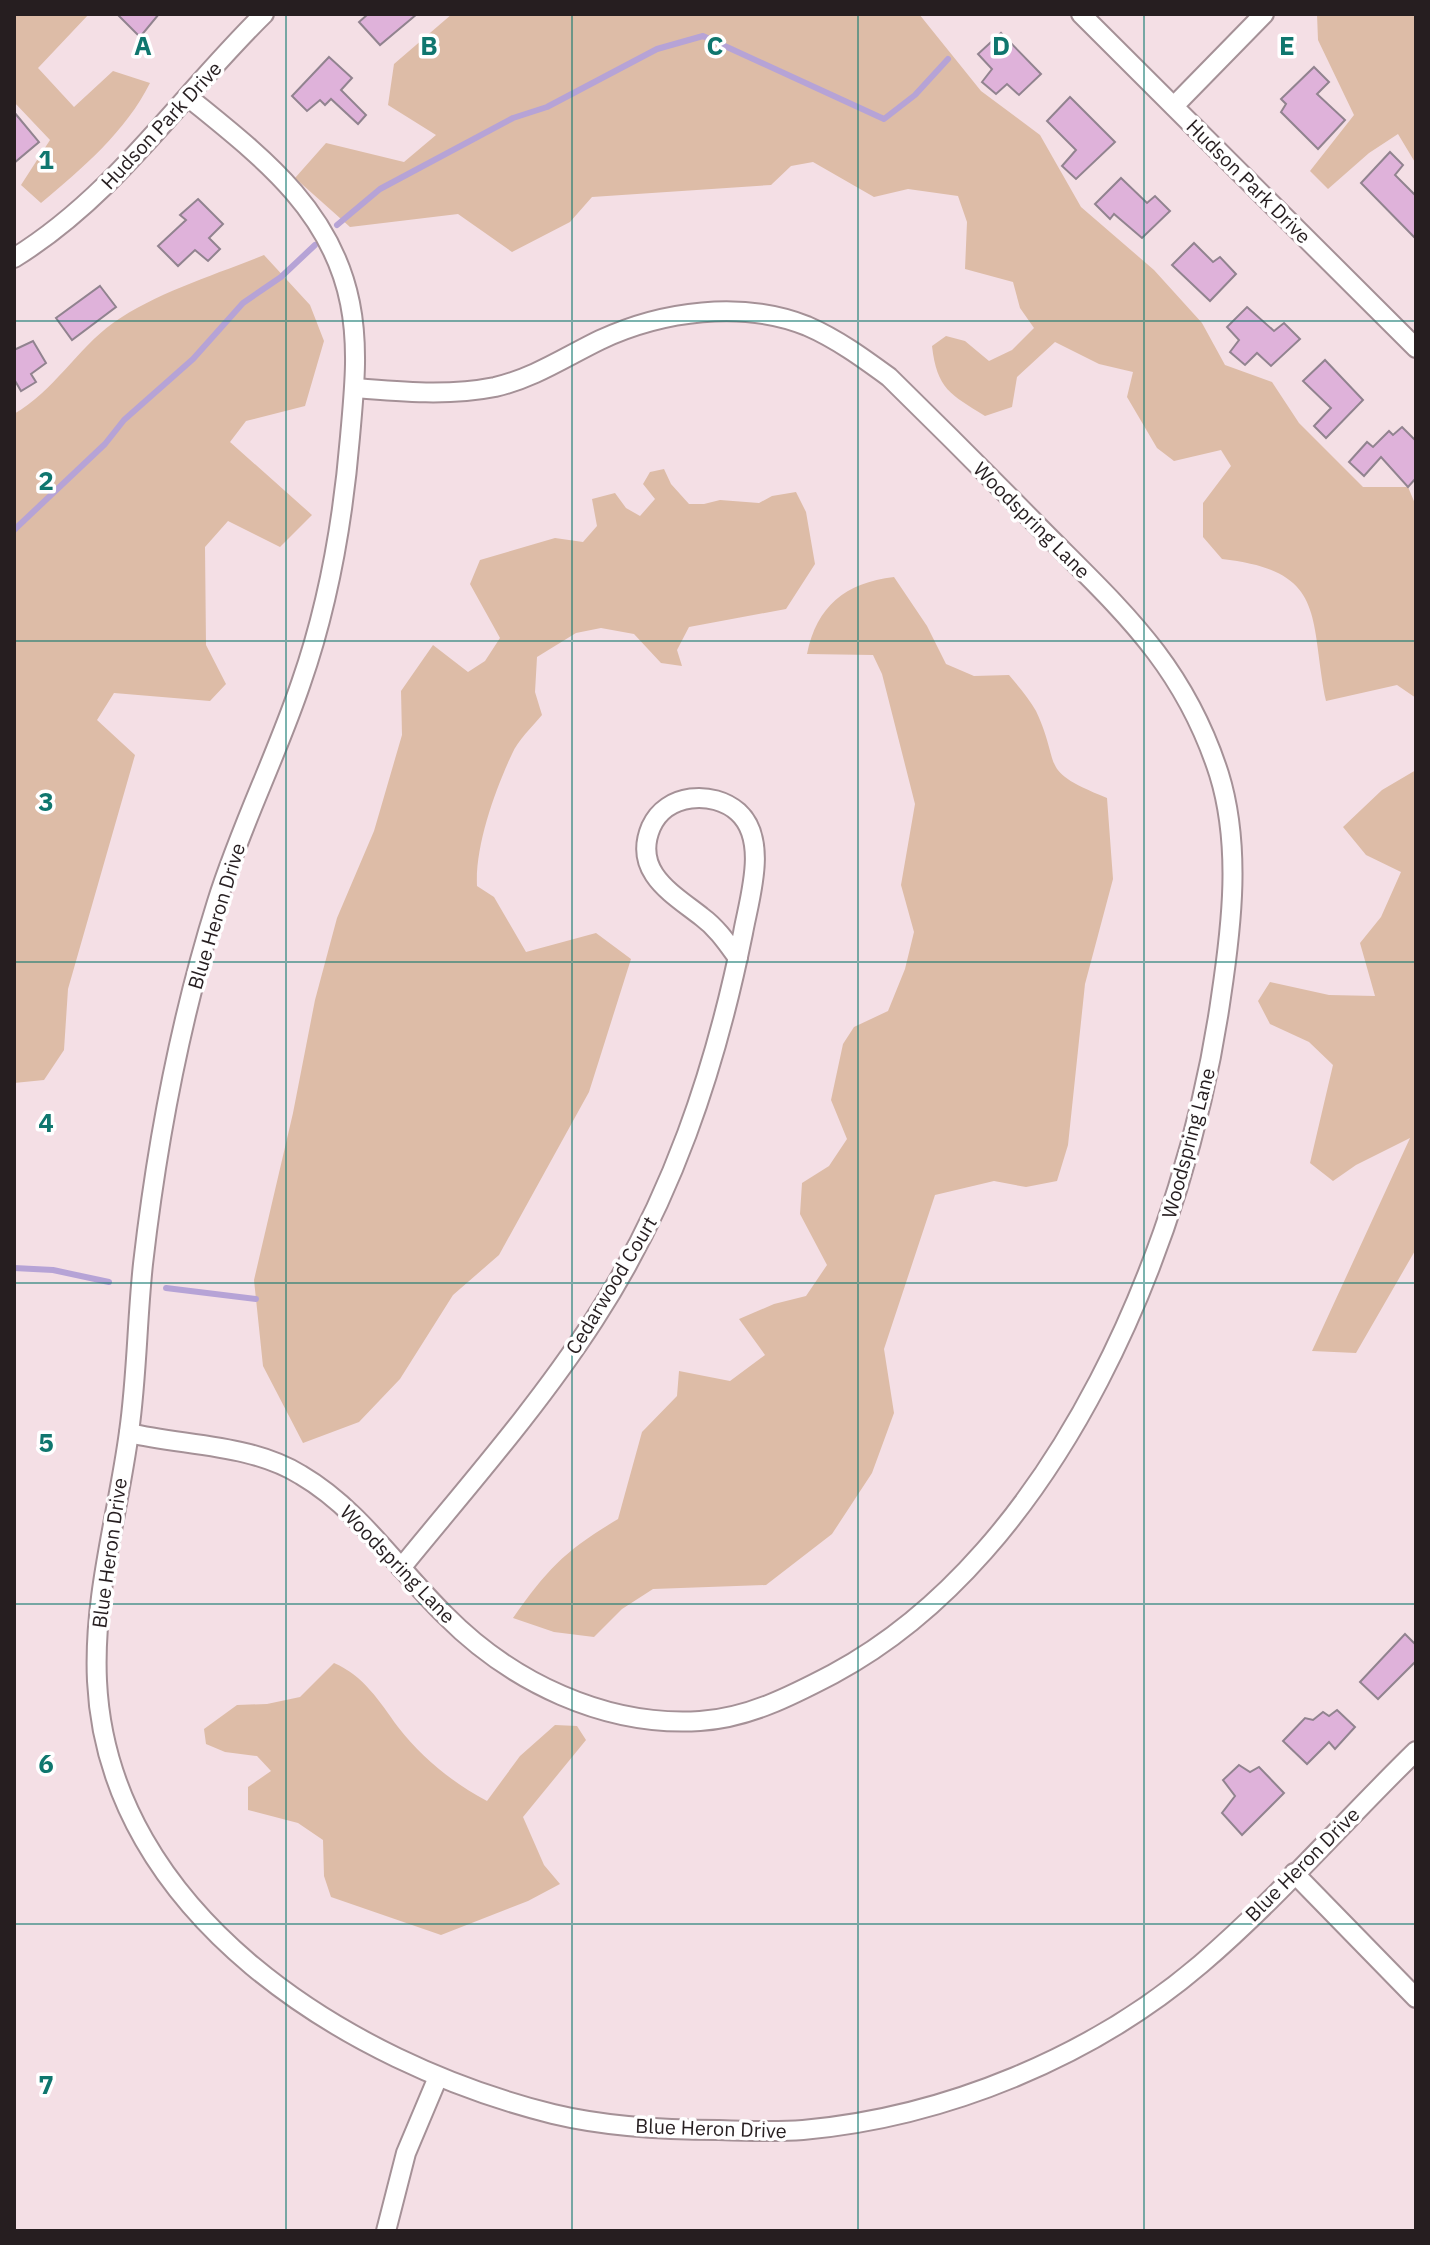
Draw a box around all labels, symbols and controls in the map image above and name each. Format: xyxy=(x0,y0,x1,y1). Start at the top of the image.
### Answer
text: A xyxy=(134,28,152,62)
text: B xyxy=(420,28,438,62)
text: C xyxy=(707,28,724,62)
text: D xyxy=(992,28,1010,62)
text: E xyxy=(1279,28,1295,62)
street label: Hudson Park Drive xyxy=(95,55,227,195)
street label: Hudson Park Drive xyxy=(1181,113,1317,249)
text: 1 xyxy=(38,142,54,176)
street label: Woodspring Lane xyxy=(968,456,1096,584)
text: 2 xyxy=(38,463,54,497)
text: 3 xyxy=(38,784,54,818)
street label: Blue Heron Drive xyxy=(181,840,251,992)
street label: Woodspring Lane xyxy=(1155,1065,1221,1221)
text: 4 xyxy=(38,1105,54,1139)
street label: Cedarwood Court xyxy=(559,1211,663,1359)
text: 5 xyxy=(38,1425,54,1459)
street label: Blue Heron Drive xyxy=(85,1476,133,1630)
street label: Woodspring Lane xyxy=(334,1499,462,1629)
text: 6 xyxy=(38,1746,54,1780)
street label: Blue Heron Drive xyxy=(1239,1801,1365,1927)
text: 7 xyxy=(38,2067,54,2101)
street label: Blue Heron Drive xyxy=(635,2112,787,2144)

